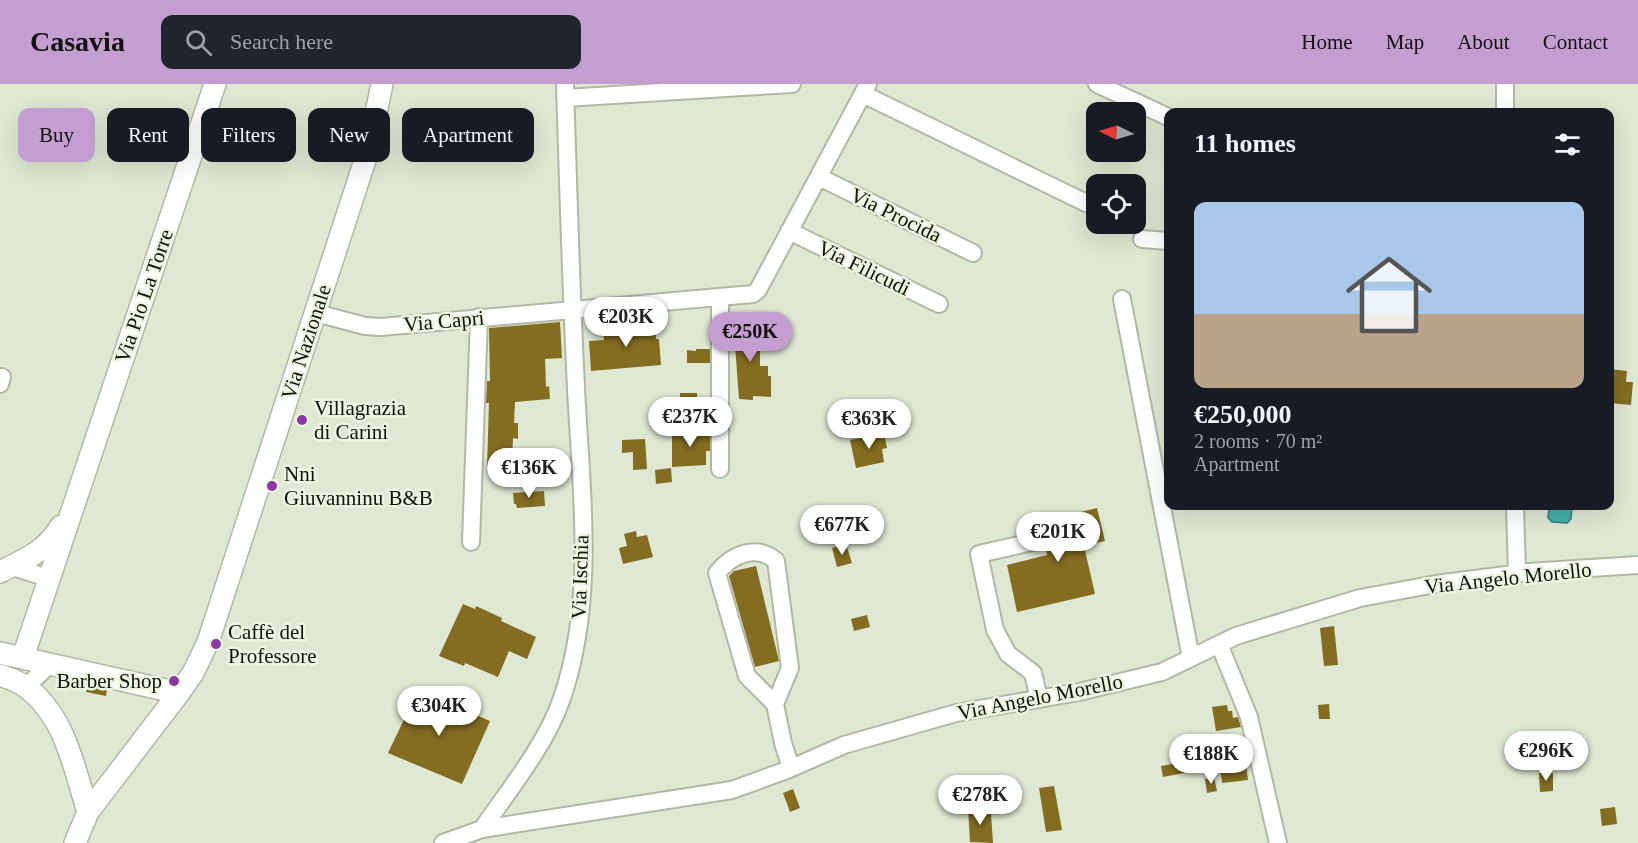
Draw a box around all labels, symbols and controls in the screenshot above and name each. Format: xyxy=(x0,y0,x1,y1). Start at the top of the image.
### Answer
search box xyxy=(161,15,581,69)
text: Casavia xyxy=(30,26,125,57)
icon: search xyxy=(182,26,215,59)
text: Search here xyxy=(230,29,333,54)
text: Home xyxy=(1301,30,1353,54)
text: Map xyxy=(1386,30,1424,54)
text: About xyxy=(1457,30,1510,54)
text: Contact xyxy=(1543,30,1608,54)
north arrow xyxy=(1086,102,1146,162)
map controls xyxy=(1086,102,1146,234)
chip: Buy xyxy=(18,108,95,162)
chip: Rent xyxy=(107,108,189,162)
chip: Filters xyxy=(201,108,296,162)
chip: New xyxy=(308,108,390,162)
chip: Apartment xyxy=(402,108,534,162)
icon: filters xyxy=(1551,128,1584,161)
text: 11 homes xyxy=(1194,129,1296,158)
button: locate xyxy=(1086,174,1146,234)
street label: Via Procida xyxy=(846,183,946,248)
street label: Via Pio La Torre xyxy=(110,226,178,366)
street label: Via Filicudi xyxy=(814,235,914,301)
icon: home xyxy=(1335,241,1443,349)
street label: Via Nazionale xyxy=(276,281,336,403)
pin: €203K xyxy=(584,297,668,348)
text: €203K xyxy=(598,305,654,327)
street label: Via Capri xyxy=(403,306,486,336)
pin: €250K xyxy=(708,312,792,363)
text: €250K xyxy=(722,320,778,342)
place label: Villagrazia di Carini xyxy=(314,396,407,444)
pin: €237K xyxy=(648,397,732,448)
pin: €363K xyxy=(827,399,911,450)
text: €250,000 xyxy=(1194,400,1292,429)
text: €237K xyxy=(662,405,718,427)
text: €363K xyxy=(841,407,897,429)
marker: Villagrazia di Carini xyxy=(295,413,309,427)
text: 2 rooms · 70 m² xyxy=(1194,430,1322,452)
pin: €136K xyxy=(487,448,571,499)
text: Apartment xyxy=(1194,453,1280,475)
text: €136K xyxy=(501,456,557,478)
place label: Nni Giuvanninu B&B xyxy=(284,462,433,510)
marker: Nni Giuvanninu B&B xyxy=(265,479,279,493)
pin: €677K xyxy=(800,505,884,556)
pin: €201K xyxy=(1016,512,1100,563)
text: €677K xyxy=(814,513,870,535)
text: €201K xyxy=(1030,520,1086,542)
street label: Via Ischia xyxy=(567,534,593,620)
street label: Via Angelo Morello xyxy=(1423,557,1593,599)
place label: Caffè del Professore xyxy=(228,620,317,668)
marker: Caffè del Professore xyxy=(209,637,223,651)
place label: Barber Shop xyxy=(56,669,162,693)
street label: Via Angelo Morello xyxy=(955,669,1125,725)
marker: Barber Shop xyxy=(167,674,181,688)
pin: €304K xyxy=(397,686,481,737)
text: €304K xyxy=(411,694,467,716)
pin: €296K xyxy=(1504,731,1588,782)
pin: €188K xyxy=(1169,734,1253,785)
text: €296K xyxy=(1518,739,1574,761)
text: €188K xyxy=(1183,742,1239,764)
pin: €278K xyxy=(938,775,1022,826)
text: €278K xyxy=(952,783,1008,805)

